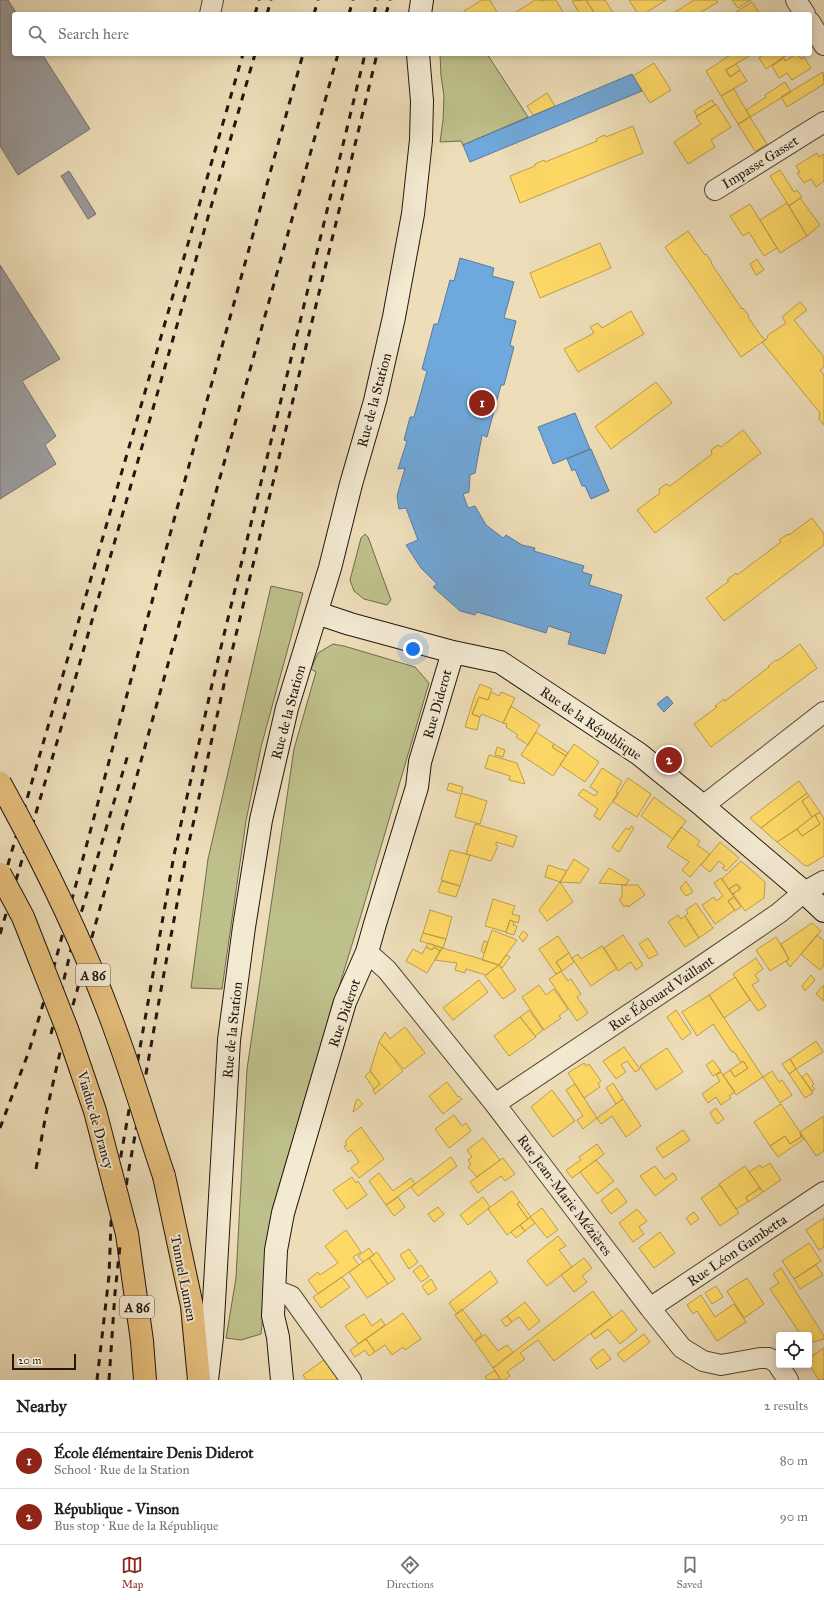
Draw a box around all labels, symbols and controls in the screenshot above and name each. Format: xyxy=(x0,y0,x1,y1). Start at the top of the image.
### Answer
search box xyxy=(12,12,812,56)
icon: search xyxy=(26,23,48,45)
text: Search here xyxy=(58,25,129,43)
street label: Impasse Gasset xyxy=(719,132,802,193)
street label: Rue de la Station xyxy=(354,351,395,449)
pin: 1 xyxy=(469,388,495,418)
your location xyxy=(403,639,423,659)
street label: Rue de la Station xyxy=(268,663,309,761)
street label: Rue Diderot xyxy=(420,668,455,741)
street label: Rue de la République xyxy=(536,683,645,765)
pin: 2 xyxy=(656,745,682,775)
street label: Rue Édouard Vaillant xyxy=(604,950,717,1035)
road number: A 86 xyxy=(76,964,110,986)
street label: Rue Diderot xyxy=(325,977,364,1050)
street label: Rue de la Station xyxy=(219,981,246,1079)
street label: Viaduc de Drancy xyxy=(73,1068,118,1171)
street label: Rue Jean-Marie Mézières xyxy=(513,1131,616,1260)
street label: Rue Léon Gambetta xyxy=(684,1211,790,1290)
street label: Tunnel Lumen xyxy=(167,1234,200,1323)
road number: A 86 xyxy=(120,1296,154,1318)
map controls xyxy=(776,1332,812,1368)
button: locate xyxy=(776,1332,812,1368)
scale bar xyxy=(12,1352,76,1371)
text: 20 m xyxy=(18,1354,41,1367)
text: Nearby xyxy=(16,1396,67,1417)
text: 2 results xyxy=(764,1398,808,1414)
text: École élémentaire Denis Diderot xyxy=(54,1444,254,1462)
text: 1 xyxy=(26,1453,32,1469)
text: 80 m xyxy=(780,1453,808,1469)
text: School · Rue de la Station xyxy=(54,1462,189,1478)
text: République - Vinson xyxy=(54,1500,180,1518)
text: 2 xyxy=(26,1509,32,1525)
text: 90 m xyxy=(780,1509,808,1525)
text: Bus stop · Rue de la République xyxy=(54,1518,218,1534)
tab: Map xyxy=(121,1554,143,1591)
tab: Directions xyxy=(386,1554,434,1591)
tab: Saved xyxy=(676,1554,703,1591)

